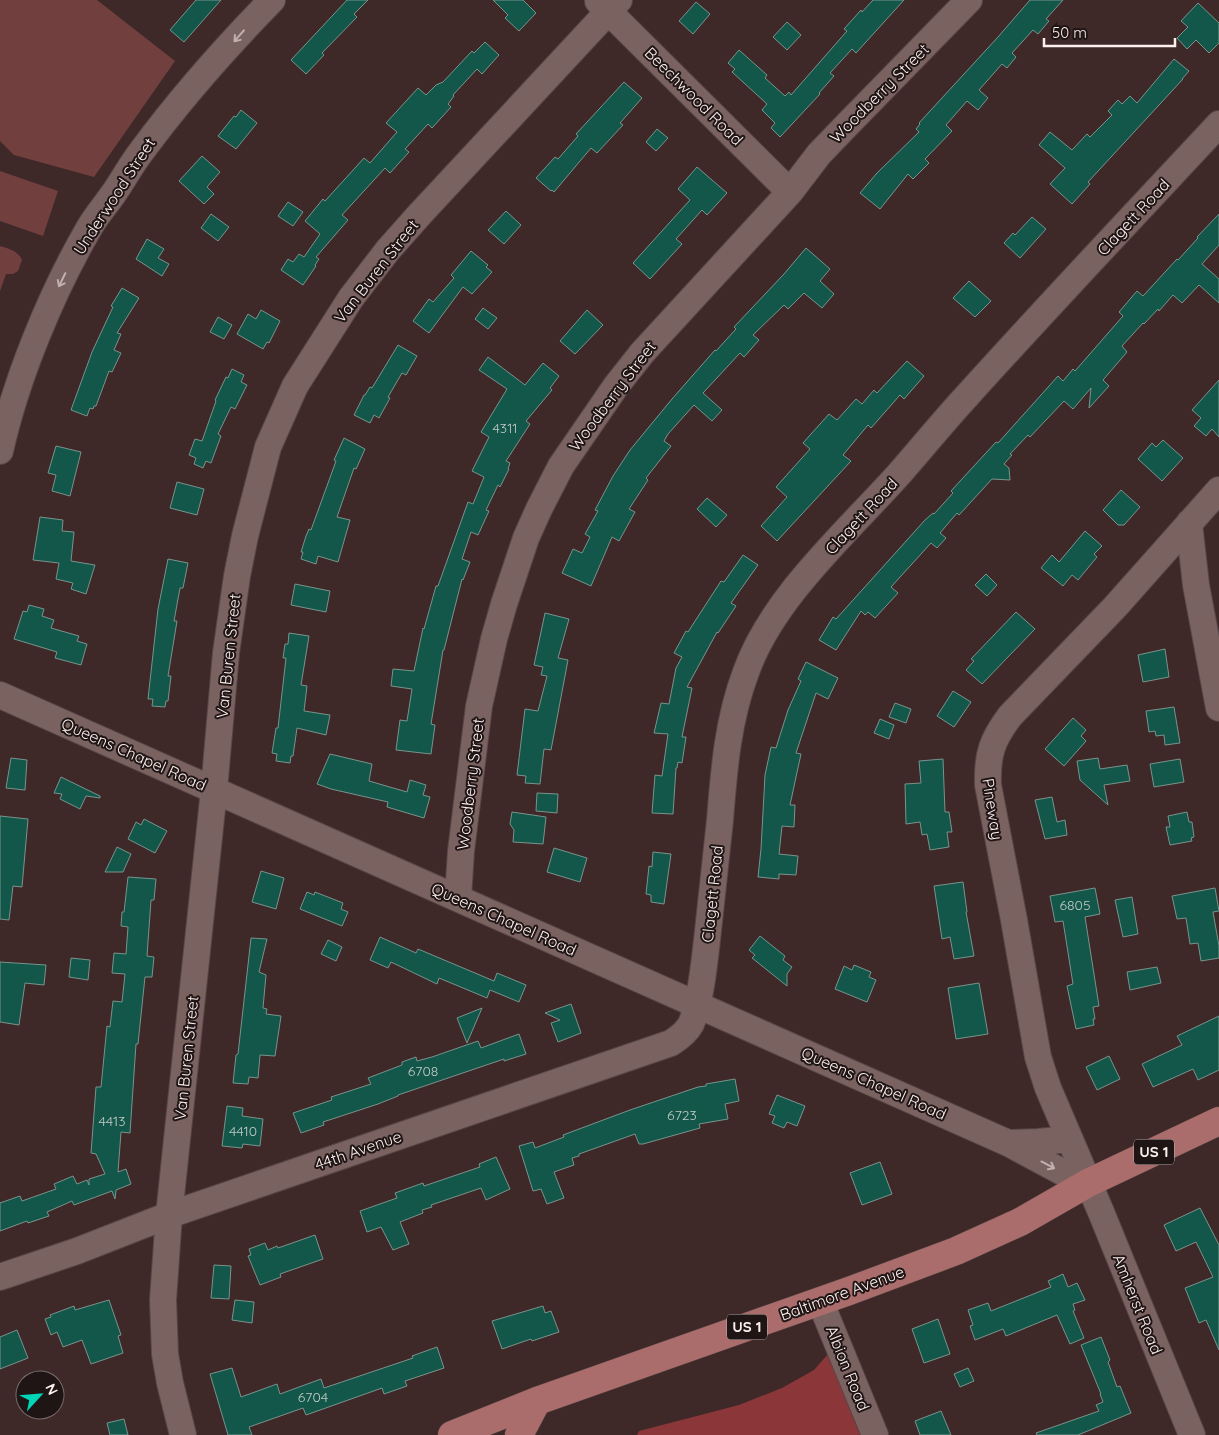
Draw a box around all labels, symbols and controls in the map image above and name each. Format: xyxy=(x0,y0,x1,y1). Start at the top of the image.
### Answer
scale bar xyxy=(1044,15,1175,47)
text: 50 m xyxy=(1052,23,1087,42)
one-way arrow xyxy=(234,29,245,42)
street label: Woodberry Street xyxy=(825,39,933,147)
street label: Beechwood Road xyxy=(641,43,747,149)
street label: Underwood Street xyxy=(69,134,159,258)
street label: Clagett Road xyxy=(1092,175,1174,259)
street label: Van Buren Street xyxy=(329,215,423,327)
one-way arrow xyxy=(57,272,67,287)
street label: Woodberry Street xyxy=(564,337,660,455)
house number: 4311 xyxy=(492,419,518,437)
street label: Clagett Road xyxy=(820,474,902,558)
street label: Van Buren Street xyxy=(211,593,245,719)
street label: Queens Chapel Road xyxy=(58,713,210,795)
street label: Woodberry Street xyxy=(452,717,488,851)
street label: Pineway xyxy=(978,777,1008,841)
street label: Clagett Road xyxy=(697,844,727,944)
street label: Queens Chapel Road xyxy=(428,878,580,960)
house number: 6805 xyxy=(1059,896,1091,914)
street label: Van Buren Street xyxy=(169,995,203,1121)
street label: Queens Chapel Road xyxy=(798,1042,950,1124)
house number: 6708 xyxy=(408,1062,438,1080)
house number: 6723 xyxy=(667,1106,697,1124)
house number: 4413 xyxy=(98,1112,126,1130)
house number: 4410 xyxy=(229,1122,257,1140)
street label: 44th Avenue xyxy=(312,1126,404,1174)
road number: US 1 xyxy=(1134,1140,1174,1164)
one-way arrow xyxy=(1040,1160,1055,1170)
street label: Amherst Road xyxy=(1109,1251,1167,1357)
street label: Baltimore Avenue xyxy=(777,1261,907,1325)
road number: US 1 xyxy=(727,1314,767,1340)
street label: Albion Road xyxy=(822,1322,874,1414)
north arrow xyxy=(15,1370,65,1420)
text: N xyxy=(41,1381,62,1398)
house number: 6704 xyxy=(298,1388,328,1406)

